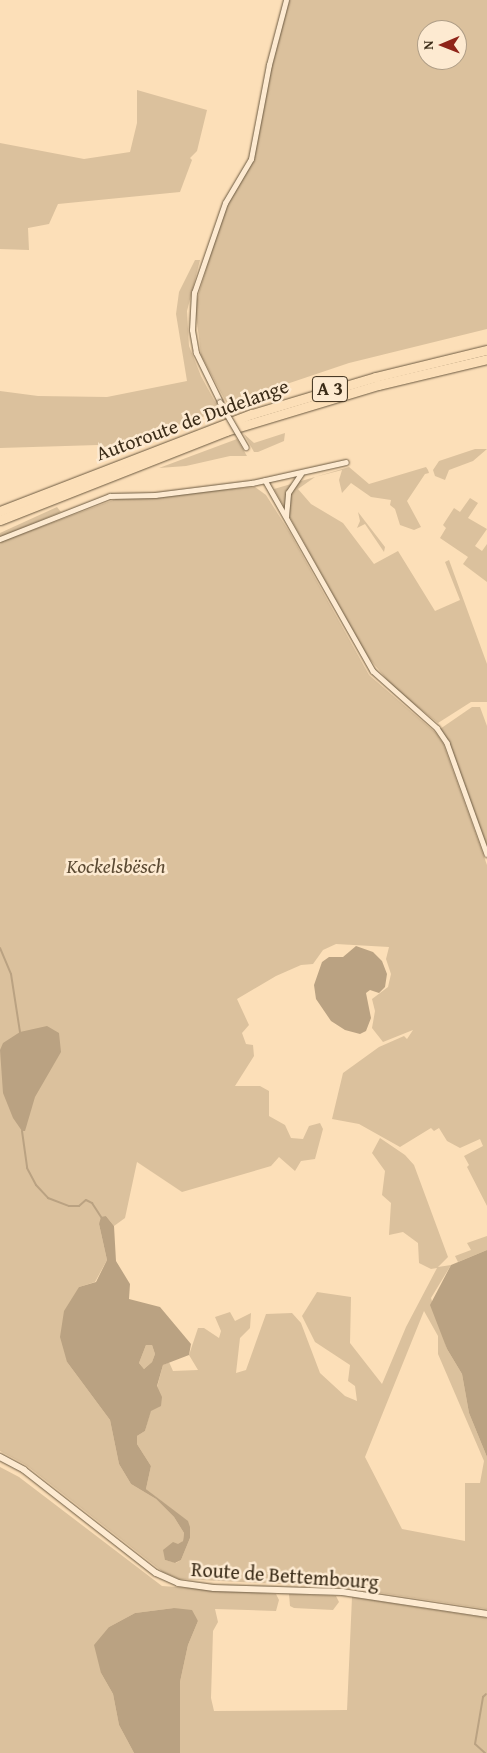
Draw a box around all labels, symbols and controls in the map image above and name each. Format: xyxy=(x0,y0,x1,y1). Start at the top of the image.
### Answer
north arrow xyxy=(417,20,467,70)
text: N xyxy=(418,40,438,50)
road number: A 3 xyxy=(311,372,349,406)
street label: Autoroute de Dudelange xyxy=(92,373,292,465)
park label: Kockelsbësch xyxy=(66,853,166,877)
street label: Route de Bettembourg xyxy=(190,1556,380,1594)

